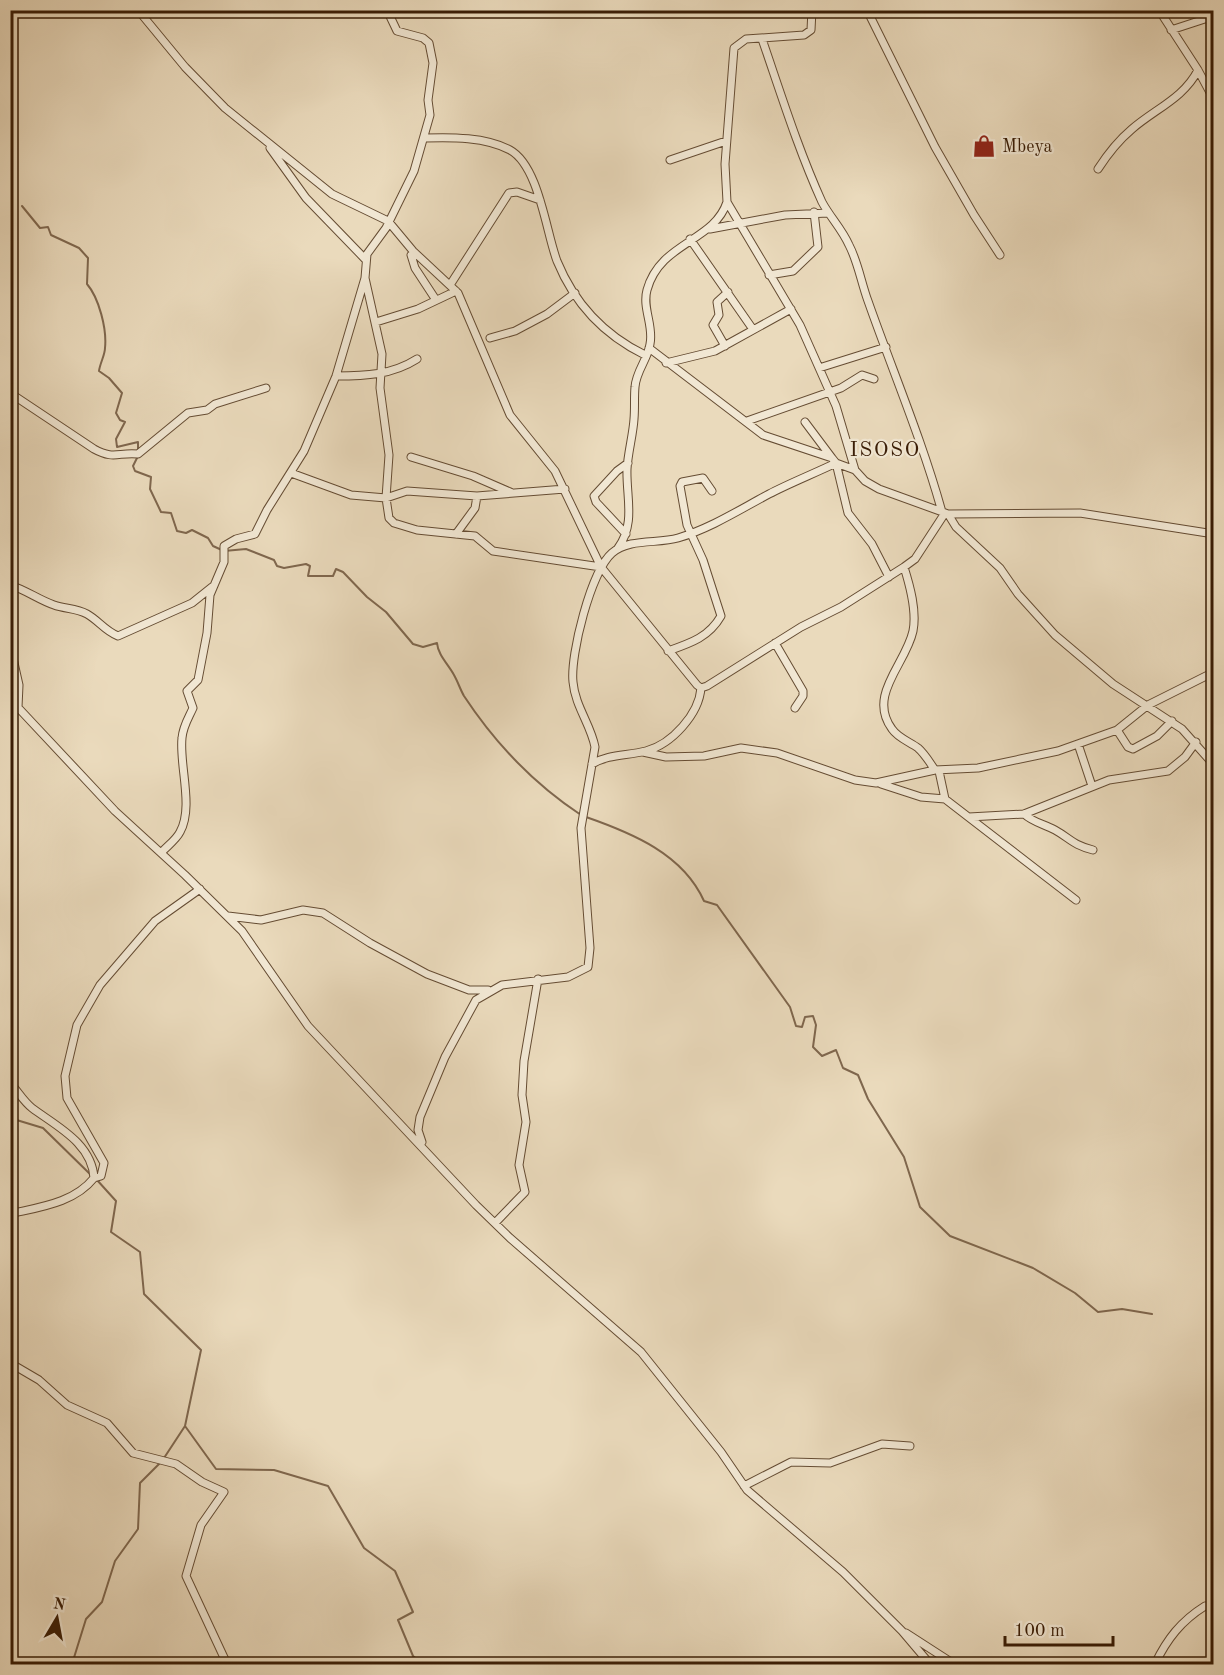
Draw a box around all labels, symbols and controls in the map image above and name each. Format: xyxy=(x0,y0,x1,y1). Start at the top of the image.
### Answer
shop icon: Mbeya xyxy=(971,133,997,159)
place label: Mbeya xyxy=(1002,138,1053,156)
district label: ISOSO xyxy=(849,440,921,461)
north arrow xyxy=(27,1588,87,1648)
text: N xyxy=(52,1596,67,1614)
scale bar xyxy=(1005,1609,1113,1647)
text: 100 m xyxy=(1014,1622,1065,1640)

